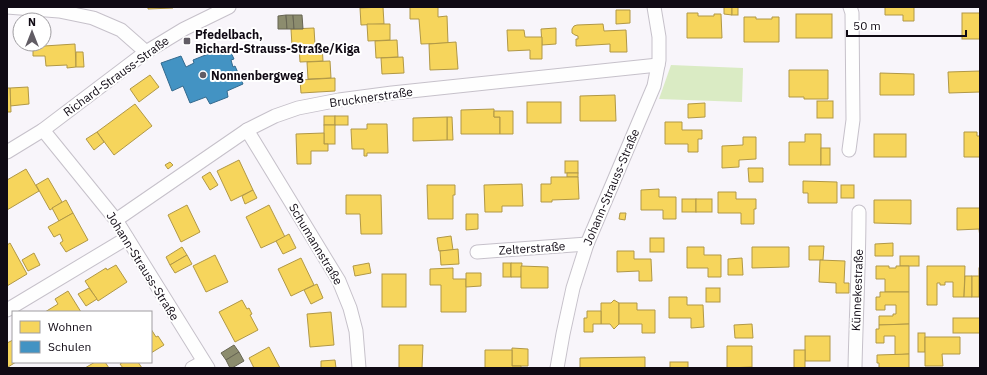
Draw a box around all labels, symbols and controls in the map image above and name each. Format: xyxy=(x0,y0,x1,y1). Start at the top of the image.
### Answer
north arrow xyxy=(12,12,52,52)
scale bar xyxy=(847,12,966,38)
text: N xyxy=(28,15,36,29)
text: 50 m xyxy=(853,18,881,33)
place label: Pfedelbach, Richard-Strauss-Straße/Kiga xyxy=(195,27,360,56)
street label: Richard-Strauss-Straße xyxy=(60,32,172,119)
marker: Pfedelbach, Richard-Strauss-Straße/Kiga xyxy=(182,36,192,46)
place label: Nonnenbergweg xyxy=(211,68,304,83)
marker: Nonnenbergweg xyxy=(198,70,208,80)
street label: Brucknerstraße xyxy=(328,84,414,110)
street label: Johann-Strauss-Straße xyxy=(580,126,643,248)
street label: Schumannstraße xyxy=(286,201,346,288)
street label: Johann-Strauss-Straße xyxy=(103,209,183,323)
street label: Zelterstraße xyxy=(498,238,566,258)
street label: Künnekestraße xyxy=(848,248,866,331)
legend xyxy=(12,311,152,363)
text: Wohnen xyxy=(48,319,92,334)
text: Schulen xyxy=(48,339,91,354)

